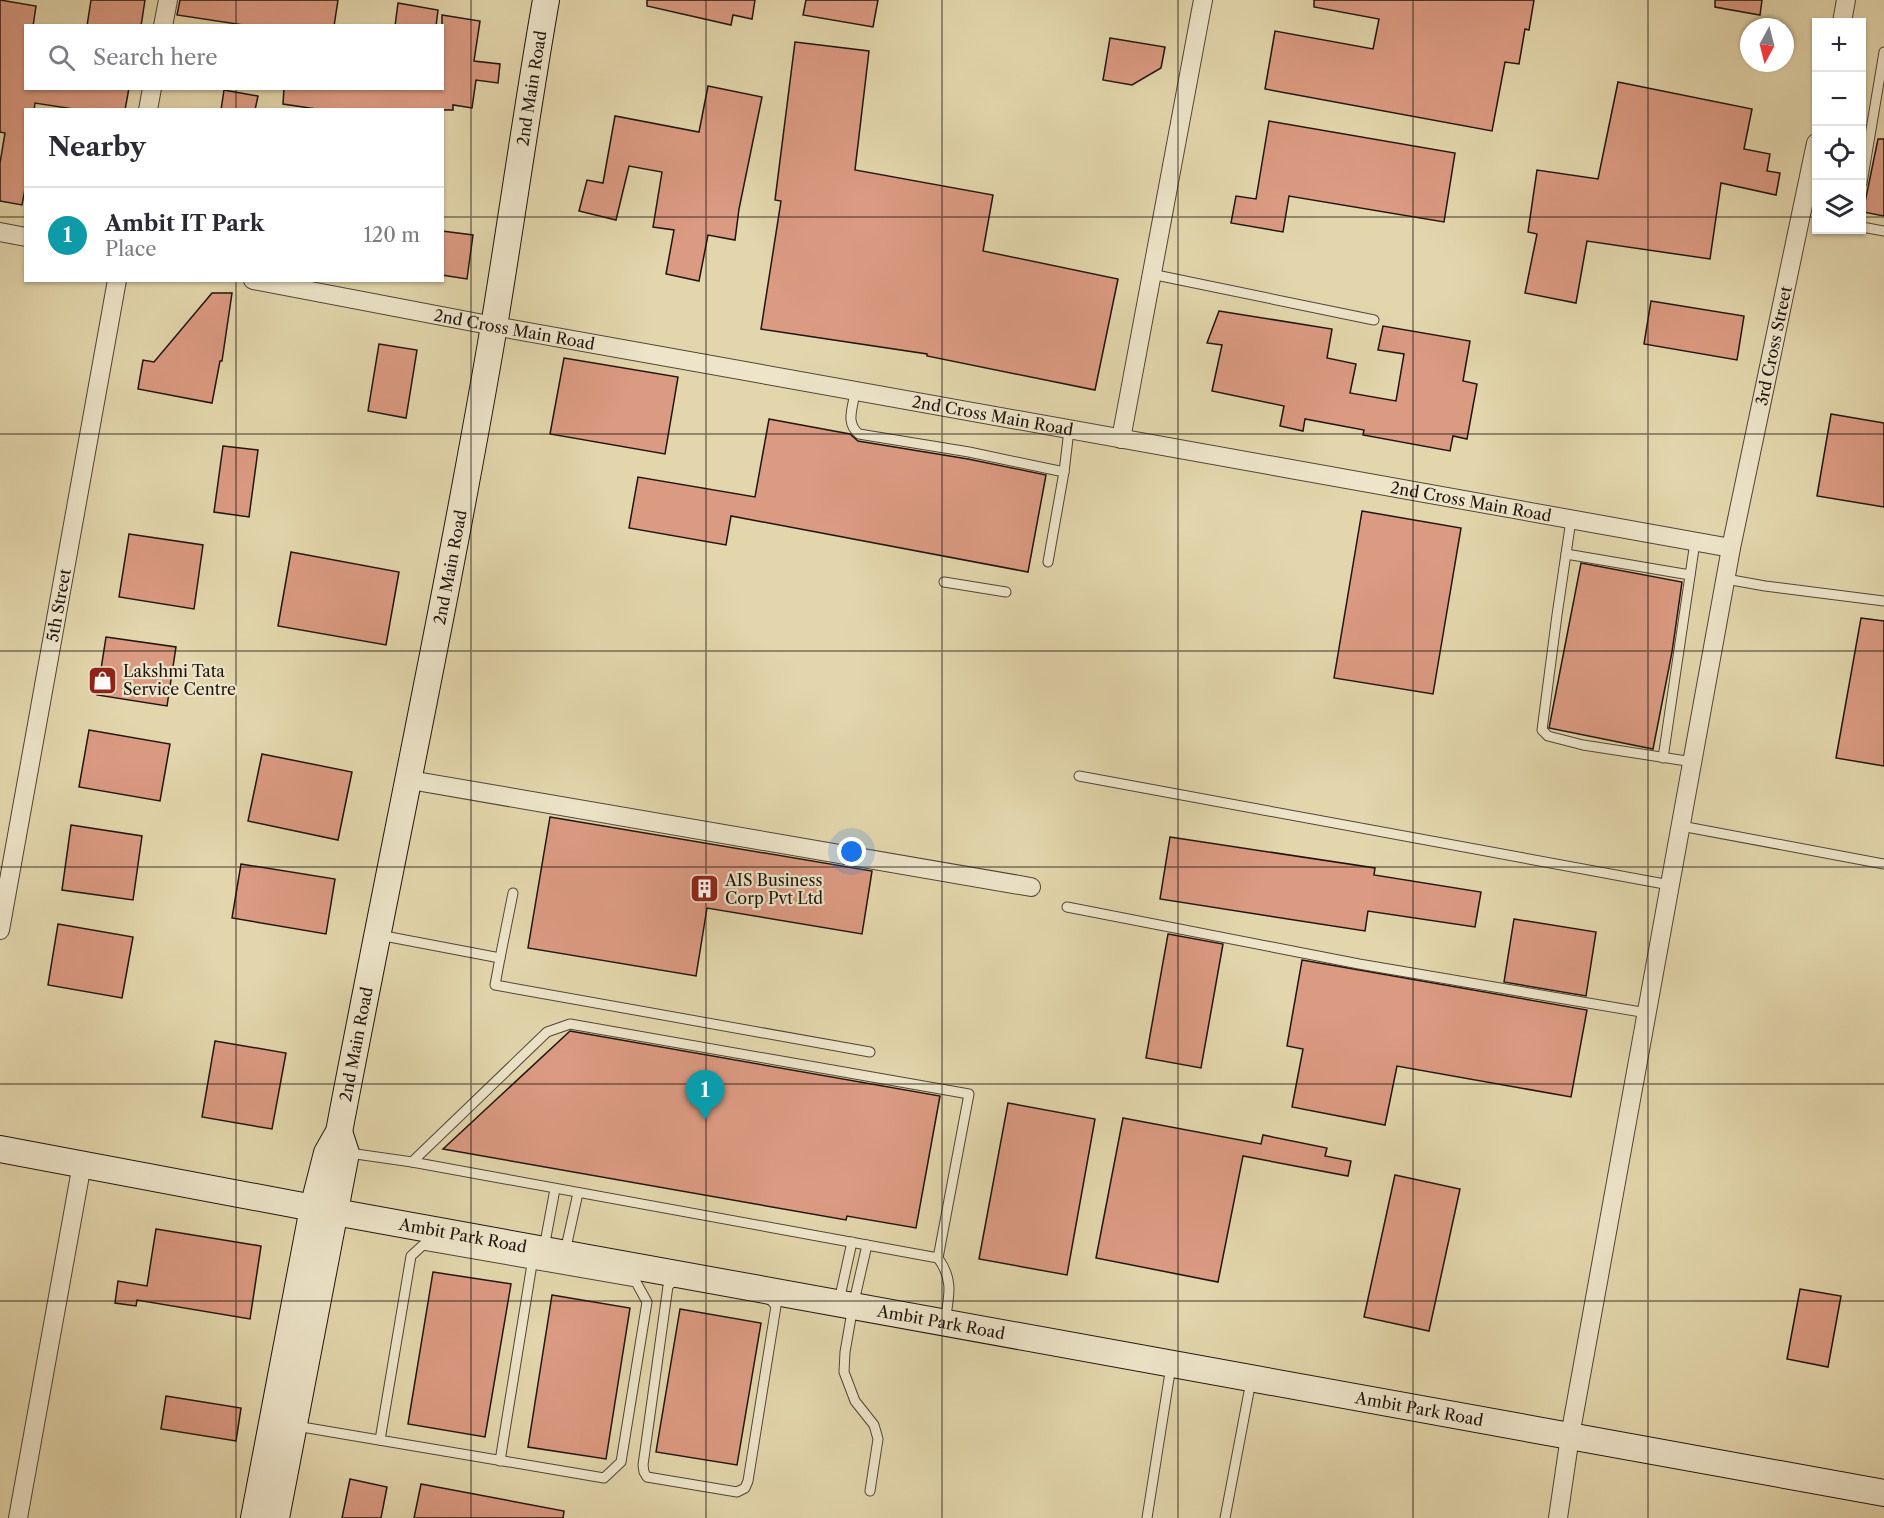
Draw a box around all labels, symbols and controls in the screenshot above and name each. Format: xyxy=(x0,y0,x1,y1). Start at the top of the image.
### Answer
north arrow xyxy=(1740,18,1794,72)
map controls xyxy=(1812,18,1866,234)
button: + xyxy=(1812,18,1866,72)
search box xyxy=(24,24,444,90)
street label: 2nd Main Road xyxy=(512,29,551,147)
icon: search xyxy=(45,41,78,74)
text: Search here xyxy=(93,44,218,71)
button: − xyxy=(1812,72,1866,126)
button: locate xyxy=(1812,126,1866,180)
text: Nearby xyxy=(48,131,146,163)
button: layers xyxy=(1812,180,1866,234)
text: Ambit IT Park xyxy=(105,210,264,237)
text: 1 xyxy=(63,223,72,247)
text: 120 m xyxy=(363,223,420,247)
text: Place xyxy=(105,237,156,261)
street label: 3rd Cross Street xyxy=(1751,284,1796,407)
street label: 2nd Cross Main Road xyxy=(432,305,597,354)
street label: 2nd Cross Main Road xyxy=(910,391,1075,440)
street label: 2nd Cross Main Road xyxy=(1389,477,1553,526)
street label: 2nd Main Road xyxy=(429,508,471,626)
street label: 5th Street xyxy=(42,567,75,643)
place label: Lakshmi Tata Service Centre xyxy=(123,661,236,699)
shop icon: Lakshmi Tata Service Centre xyxy=(86,664,118,696)
your location xyxy=(837,837,866,866)
place label: AIS Business Corp Pvt Ltd xyxy=(724,870,823,908)
building icon: AIS Business Corp Pvt Ltd xyxy=(688,873,720,905)
street label: 2nd Main Road xyxy=(335,985,377,1103)
pin: 1 xyxy=(686,1070,724,1120)
street label: Ambit Park Road xyxy=(397,1214,529,1257)
street label: Ambit Park Road xyxy=(875,1300,1007,1343)
street label: Ambit Park Road xyxy=(1353,1387,1485,1430)

